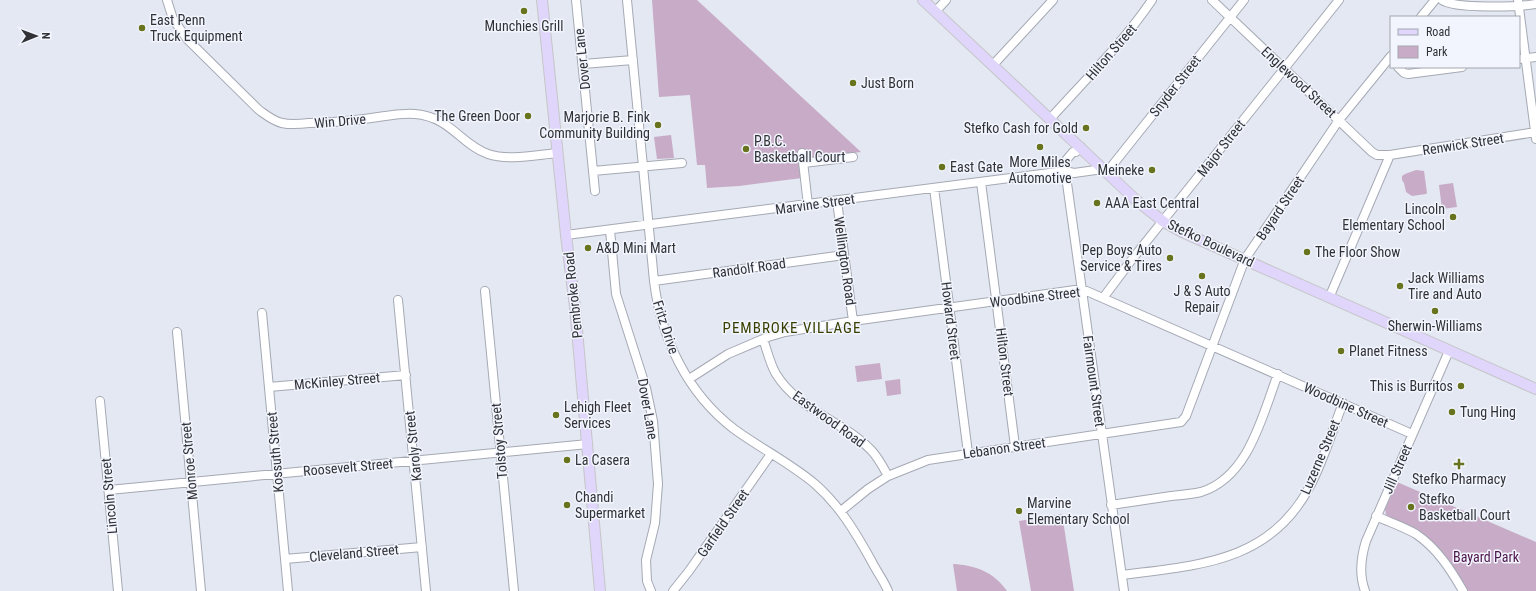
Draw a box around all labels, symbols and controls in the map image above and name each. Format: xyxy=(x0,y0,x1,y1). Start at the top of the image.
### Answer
marker: Munchies Grill xyxy=(519,6,529,16)
place label: East Penn Truck Equipment xyxy=(150,12,243,44)
north arrow xyxy=(16,16,56,56)
legend xyxy=(1390,16,1520,68)
place label: Munchies Grill xyxy=(485,18,563,34)
street label: Hilton Street xyxy=(1082,21,1140,83)
marker: East Penn Truck Equipment xyxy=(137,23,147,33)
text: Road xyxy=(1426,25,1450,39)
street label: Dover Lane xyxy=(571,27,593,90)
text: N xyxy=(39,32,52,40)
street label: Englewood Street xyxy=(1258,43,1340,121)
text: Park xyxy=(1426,45,1448,59)
street label: Snyder Street xyxy=(1146,52,1204,120)
place label: Just Born xyxy=(861,75,914,91)
marker: Just Born xyxy=(848,78,858,88)
place label: The Green Door xyxy=(434,108,520,124)
place label: Marjorie B. Fink Community Building xyxy=(539,109,651,141)
street label: Win Drive xyxy=(313,111,367,131)
marker: The Green Door xyxy=(523,111,533,121)
street label: Major Street xyxy=(1194,116,1248,180)
marker: Marjorie B. Fink Community Building xyxy=(653,120,663,130)
place label: Stefko Cash for Gold xyxy=(964,120,1078,136)
marker: Stefko Cash for Gold xyxy=(1081,123,1091,133)
street label: Renwick Street xyxy=(1421,130,1505,158)
place label: P.B.C. Basketball Court xyxy=(754,133,845,165)
marker: More Miles Automotive xyxy=(1035,142,1045,152)
marker: P.B.C. Basketball Court xyxy=(741,144,751,154)
place label: More Miles Automotive xyxy=(1008,154,1072,186)
place label: East Gate xyxy=(950,159,1004,175)
marker: East Gate xyxy=(937,162,947,172)
place label: Meineke xyxy=(1098,162,1144,178)
marker: Meineke xyxy=(1147,165,1157,175)
street label: Bayard Street xyxy=(1253,173,1307,243)
street label: Marvine Street xyxy=(774,190,856,218)
place label: AAA East Central xyxy=(1105,195,1199,211)
marker: AAA East Central xyxy=(1092,198,1102,208)
place label: Lincoln Elementary School xyxy=(1342,201,1445,233)
marker: Lincoln Elementary School xyxy=(1448,212,1458,222)
street label: Wellington Road xyxy=(831,216,859,306)
street label: Stefko Boulevard xyxy=(1165,216,1257,270)
place label: A&D Mini Mart xyxy=(596,240,676,256)
place label: Pep Boys Auto Service & Tires xyxy=(1080,242,1162,274)
marker: A&D Mini Mart xyxy=(583,243,593,253)
place label: The Floor Show xyxy=(1315,244,1400,260)
marker: The Floor Show xyxy=(1302,247,1312,257)
street label: Pembroke Road xyxy=(561,251,585,339)
marker: Pep Boys Auto Service & Tires xyxy=(1165,253,1175,263)
street label: Randolf Road xyxy=(711,255,787,281)
place label: Jack Williams Tire and Auto xyxy=(1408,270,1485,302)
marker: J & S Auto Repair xyxy=(1197,271,1207,281)
street label: Howard Street xyxy=(938,281,964,361)
marker: Jack Williams Tire and Auto xyxy=(1395,281,1405,291)
place label: J & S Auto Repair xyxy=(1173,283,1231,315)
street label: Woodbine Street xyxy=(989,284,1081,310)
street label: Fritz Drive xyxy=(650,298,682,356)
marker: Sherwin-Williams xyxy=(1430,306,1440,316)
place label: Sherwin-Williams xyxy=(1388,318,1482,334)
district label: PEMBROKE VILLAGE xyxy=(723,319,861,337)
street label: Hilton Street xyxy=(993,327,1017,397)
street label: Fairmount Street xyxy=(1080,334,1108,428)
place label: Planet Fitness xyxy=(1349,343,1428,359)
marker: Planet Fitness xyxy=(1336,346,1346,356)
street label: McKinley Street xyxy=(293,369,381,393)
street label: Dover Lane xyxy=(635,377,661,441)
place label: This is Burritos xyxy=(1370,378,1453,394)
street label: Woodbine Street xyxy=(1301,379,1391,431)
marker: This is Burritos xyxy=(1456,381,1466,391)
street label: Eastwood Road xyxy=(790,387,868,451)
place label: Lehigh Fleet Services xyxy=(564,399,631,431)
street label: Tolstoy Street xyxy=(488,402,510,480)
place label: Tung Hing xyxy=(1460,404,1516,420)
marker: Tung Hing xyxy=(1447,407,1457,417)
street label: Karoly Street xyxy=(401,410,425,482)
marker: Lehigh Fleet Services xyxy=(551,410,561,420)
street label: Kossuth Street xyxy=(264,411,286,493)
street label: Luzerne Street xyxy=(1297,417,1343,497)
street label: Monroe Street xyxy=(178,421,200,501)
street label: Lebanon Street xyxy=(962,434,1046,462)
street label: Jill Street xyxy=(1379,442,1415,496)
place label: La Casera xyxy=(575,452,630,468)
street label: Roosevelt Street xyxy=(302,455,394,479)
marker: La Casera xyxy=(562,455,572,465)
street label: Lincoln Street xyxy=(98,457,120,535)
marker: Stefko Pharmacy xyxy=(1454,459,1464,469)
place label: Stefko Pharmacy xyxy=(1412,471,1506,487)
street label: Garfield Street xyxy=(694,486,752,560)
place label: Chandi Supermarket xyxy=(575,489,645,521)
place label: Stefko Basketball Court xyxy=(1419,491,1510,523)
place label: Marvine Elementary School xyxy=(1027,495,1130,527)
marker: Chandi Supermarket xyxy=(562,500,572,510)
marker: Stefko Basketball Court xyxy=(1406,502,1416,512)
marker: Marvine Elementary School xyxy=(1014,506,1024,516)
street label: Cleveland Street xyxy=(309,541,399,565)
park label: Bayard Park xyxy=(1453,549,1520,565)

